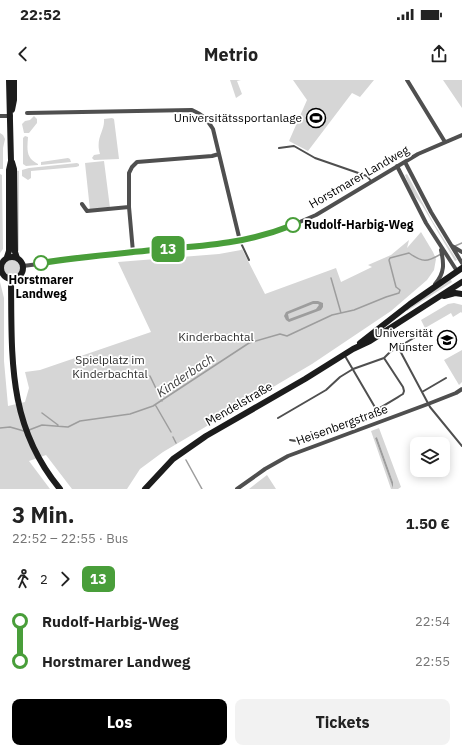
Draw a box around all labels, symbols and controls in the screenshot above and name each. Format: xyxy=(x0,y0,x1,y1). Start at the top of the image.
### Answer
text: 22:52 xyxy=(20,5,61,24)
icon: back xyxy=(12,43,34,65)
text: Metrio xyxy=(204,43,258,66)
icon: share xyxy=(428,43,450,65)
sports icon: Universitätssportanlage xyxy=(305,107,327,129)
place label: Universitätssportanlage xyxy=(174,110,302,125)
street label: Horstmarer Landweg xyxy=(306,142,412,211)
marker: Rudolf-Harbig-Weg xyxy=(285,217,301,233)
place label: Rudolf-Harbig-Weg xyxy=(304,217,414,232)
line badge: 13 xyxy=(150,236,186,262)
text: 13 xyxy=(160,240,176,258)
marker: Horstmarer Landweg xyxy=(33,255,49,271)
place label: Horstmarer Landweg xyxy=(9,272,74,301)
place label: Universität Münster xyxy=(375,325,434,354)
park label: Kinderbachtal xyxy=(178,329,254,344)
school or university icon: Universität Münster xyxy=(436,329,458,351)
water label: Kinderbach xyxy=(153,350,218,401)
park label: Spielplatz im Kinderbachtal xyxy=(72,352,148,381)
street label: Mendelstraße xyxy=(203,378,275,429)
street label: Heisenbergstraße xyxy=(294,401,390,448)
map controls xyxy=(410,437,450,477)
button: layers xyxy=(410,437,450,477)
text: 3 Min. xyxy=(12,500,75,529)
text: 1.50 € xyxy=(405,514,450,533)
text: 22:52 – 22:55 · Bus xyxy=(12,530,128,547)
icon: walk xyxy=(12,568,34,590)
icon: forward xyxy=(54,568,76,590)
text: 13 xyxy=(90,570,107,588)
text: 2 xyxy=(40,571,48,588)
text: Rudolf-Harbig-Weg xyxy=(42,612,179,631)
text: 22:54 xyxy=(415,613,450,630)
text: Horstmarer Landweg xyxy=(42,652,190,671)
text: 22:55 xyxy=(415,653,450,670)
button: Los xyxy=(12,699,227,745)
button: Tickets xyxy=(235,699,450,745)

